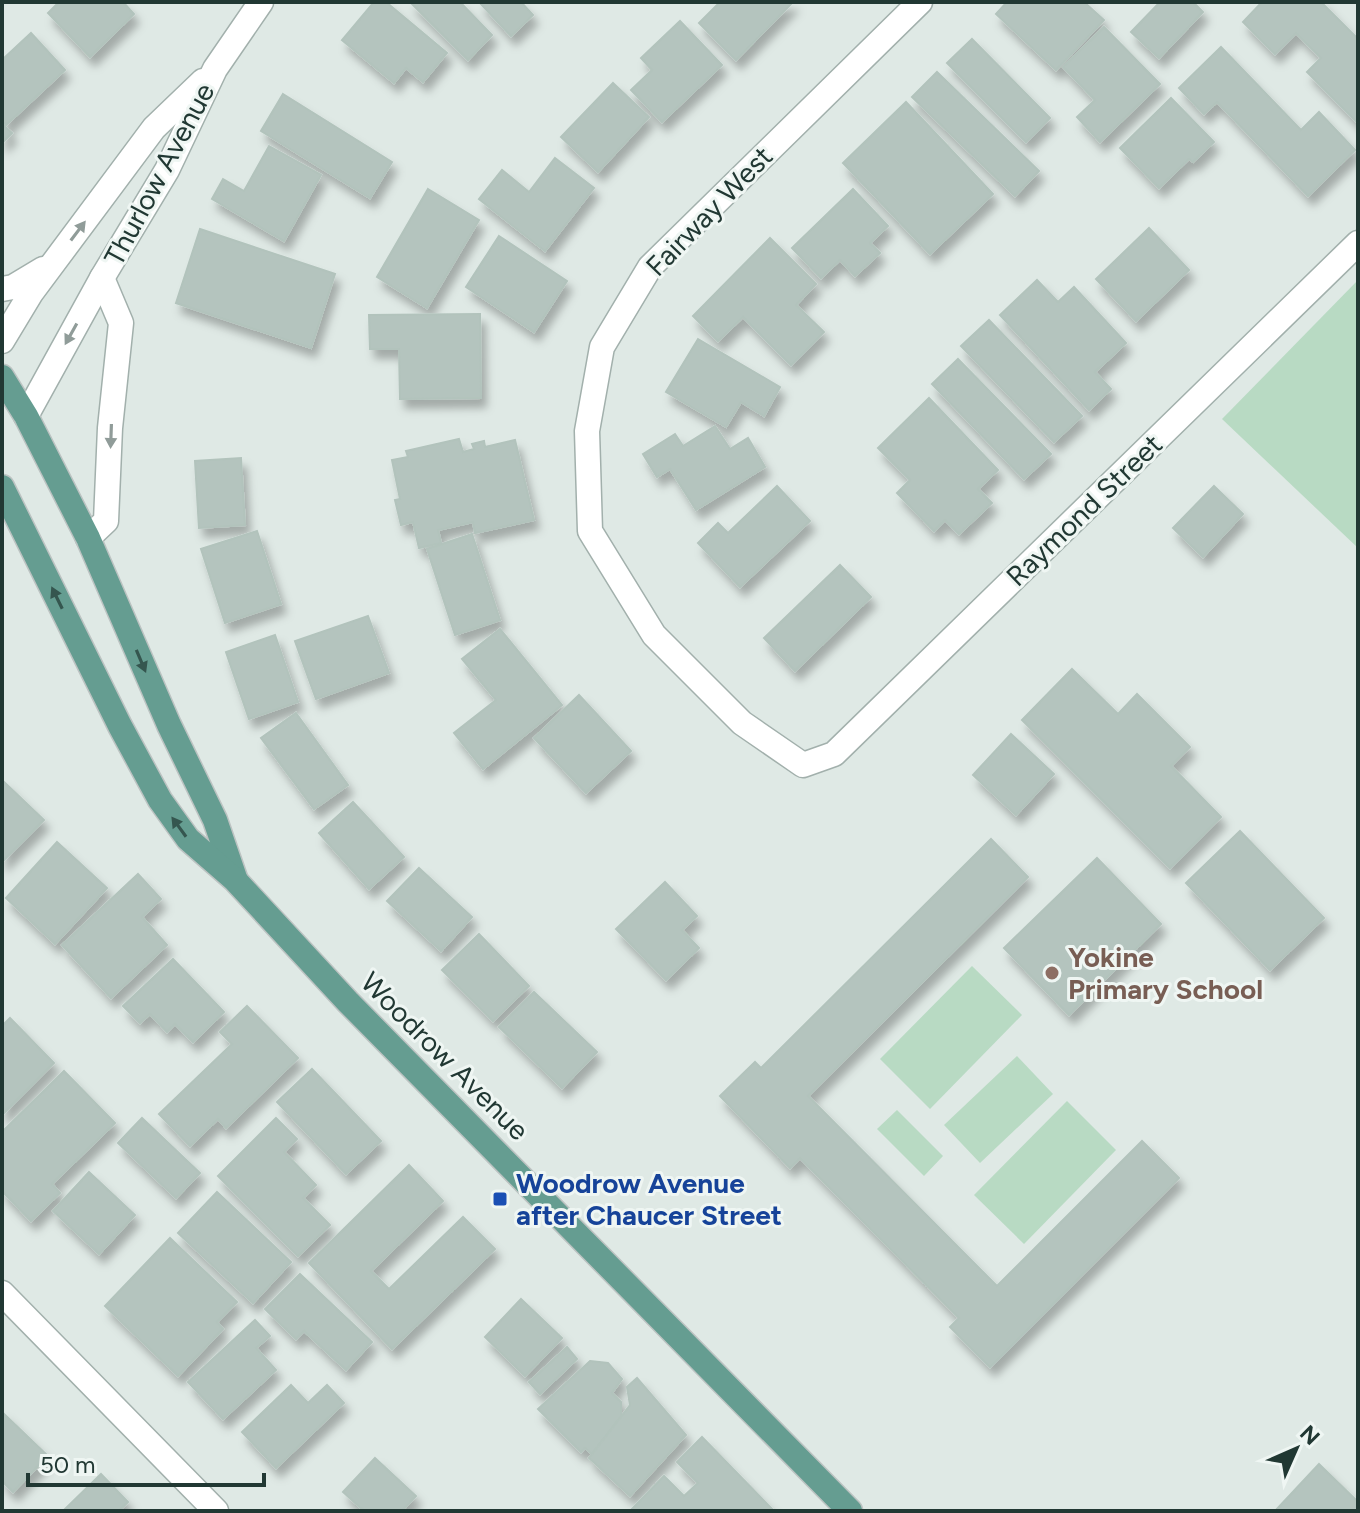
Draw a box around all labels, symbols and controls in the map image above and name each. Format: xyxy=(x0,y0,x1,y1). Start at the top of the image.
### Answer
street label: Thurlow Avenue xyxy=(97,77,221,271)
street label: Fairway West xyxy=(639,139,779,283)
one-way arrow xyxy=(69,220,85,241)
one-way arrow xyxy=(64,323,78,345)
one-way arrow xyxy=(104,424,117,449)
street label: Raymond Street xyxy=(999,427,1169,593)
one-way arrow xyxy=(51,586,64,609)
one-way arrow xyxy=(135,649,148,672)
one-way arrow xyxy=(172,816,188,837)
place label: Yokine Primary School xyxy=(1068,940,1263,1006)
marker: Yokine Primary School xyxy=(1043,964,1061,982)
street label: Woodrow Avenue xyxy=(354,965,536,1147)
place label: Woodrow Avenue after Chaucer Street xyxy=(516,1166,782,1232)
marker: Woodrow Avenue after Chaucer Street xyxy=(491,1190,509,1208)
north arrow xyxy=(1256,1409,1336,1489)
text: N xyxy=(1294,1420,1325,1451)
scale bar xyxy=(28,1437,264,1487)
text: 50 m xyxy=(40,1450,96,1479)

